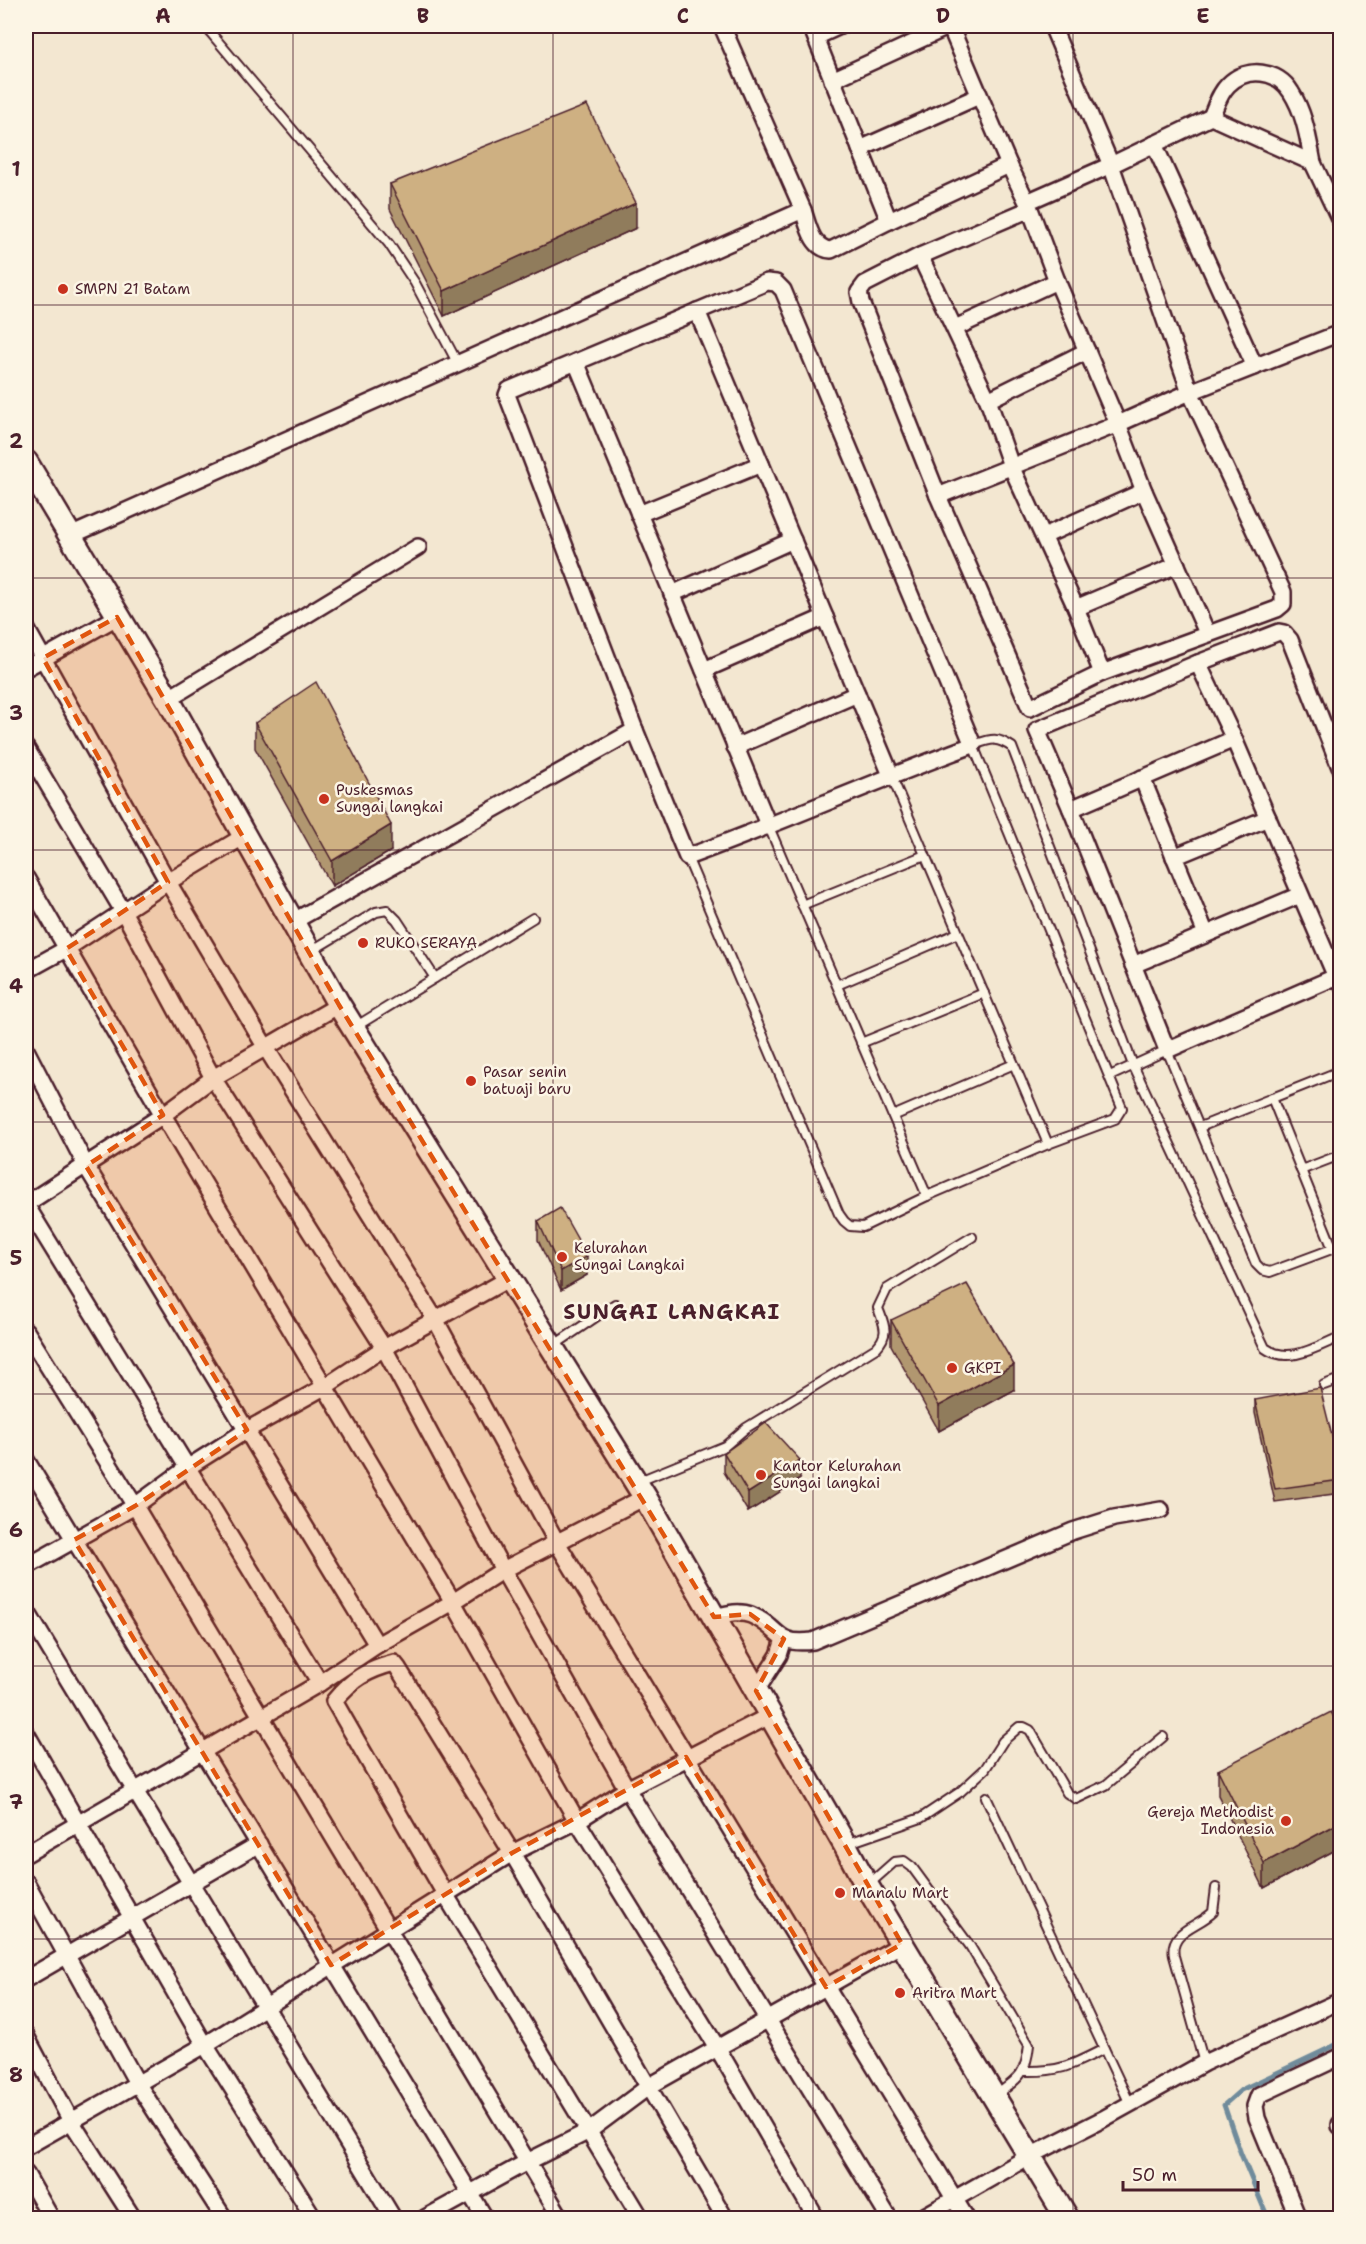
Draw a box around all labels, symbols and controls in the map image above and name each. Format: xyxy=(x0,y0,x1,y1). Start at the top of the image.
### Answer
text: A xyxy=(155,3,171,29)
text: B xyxy=(417,3,429,29)
text: C xyxy=(677,3,689,29)
text: D xyxy=(936,3,950,29)
text: E xyxy=(1196,3,1210,29)
text: 1 xyxy=(11,156,21,182)
place label: SMPN 21 Batam xyxy=(75,279,190,299)
marker: SMPN 21 Batam xyxy=(56,282,70,296)
text: 2 xyxy=(9,428,23,454)
text: 3 xyxy=(9,700,23,726)
place label: Puskesmas Sungai langkai xyxy=(336,780,443,817)
marker: Puskesmas Sungai langkai xyxy=(317,792,331,806)
place label: RUKO SERAYA xyxy=(375,933,477,953)
marker: RUKO SERAYA xyxy=(356,936,370,950)
text: 4 xyxy=(9,973,23,999)
place label: Pasar senin batuaji baru xyxy=(483,1062,571,1099)
marker: Pasar senin batuaji baru xyxy=(464,1074,478,1088)
place label: Kelurahan Sungai Langkai xyxy=(574,1238,685,1275)
text: 5 xyxy=(10,1245,22,1271)
marker: Kelurahan Sungai Langkai xyxy=(555,1250,569,1264)
district label: SUNGAI LANGKAI xyxy=(563,1298,781,1326)
place label: GKPI xyxy=(964,1358,1001,1378)
marker: GKPI xyxy=(945,1361,959,1375)
place label: Kantor Kelurahan Sungai langkai xyxy=(773,1456,901,1493)
marker: Kantor Kelurahan Sungai langkai xyxy=(754,1468,768,1482)
text: 6 xyxy=(9,1517,23,1543)
text: 7 xyxy=(9,1789,23,1815)
place label: Gereja Methodist Indonesia xyxy=(1147,1802,1275,1839)
marker: Gereja Methodist Indonesia xyxy=(1279,1814,1293,1828)
place label: Manalu Mart xyxy=(852,1883,949,1903)
marker: Manalu Mart xyxy=(833,1886,847,1900)
place label: Aritra Mart xyxy=(912,1983,997,2003)
marker: Aritra Mart xyxy=(893,1986,907,2000)
text: 8 xyxy=(9,2062,23,2088)
scale bar xyxy=(1123,2154,1258,2192)
text: 50 m xyxy=(1132,2163,1177,2187)

